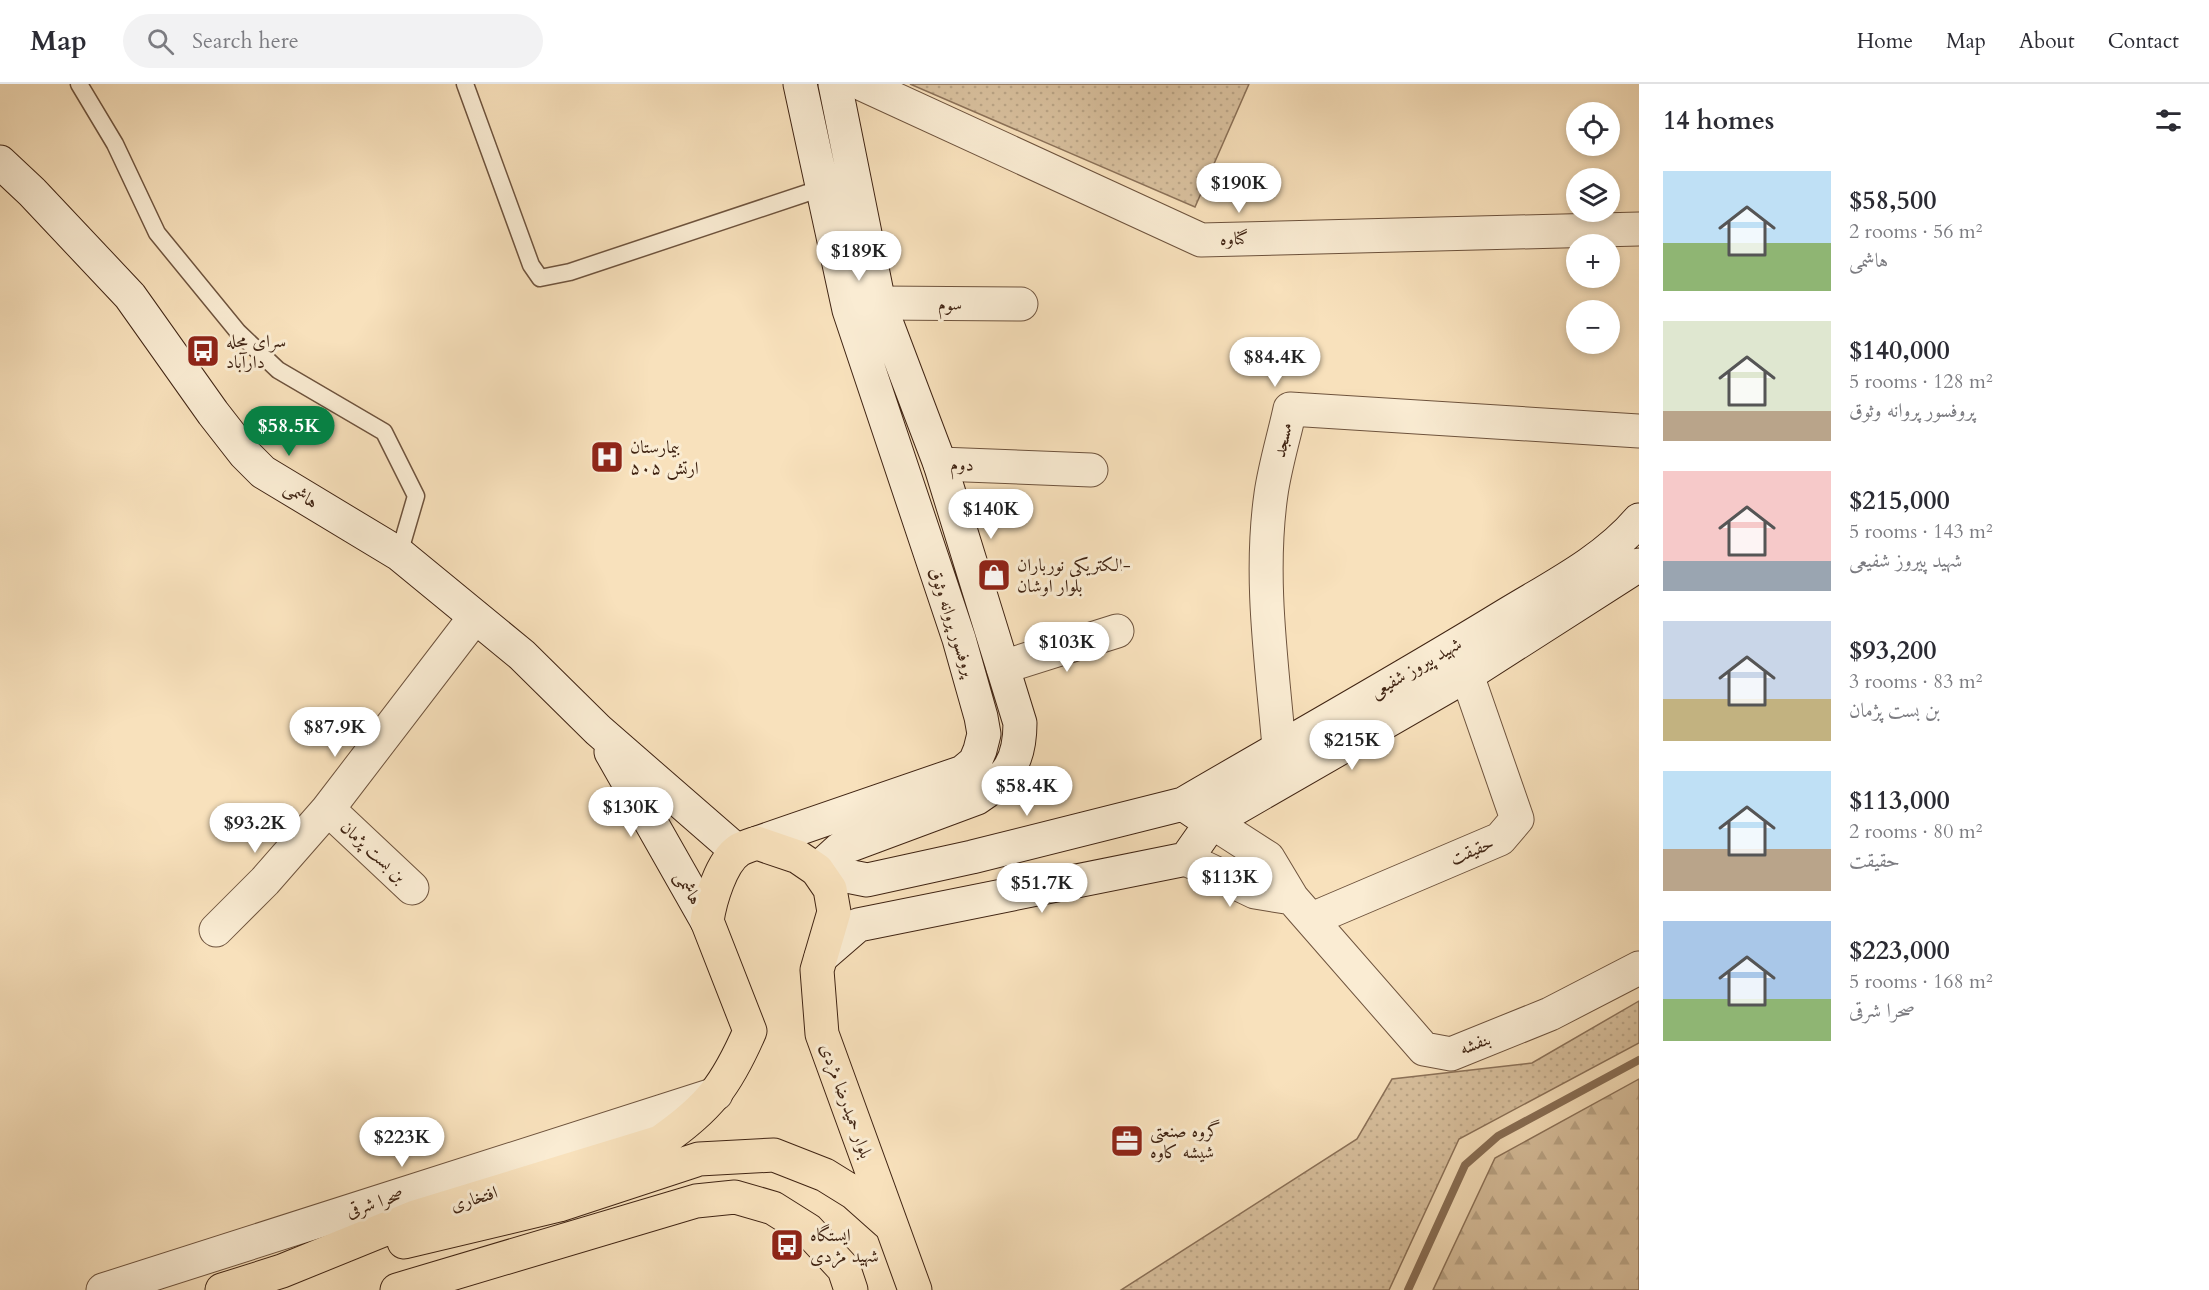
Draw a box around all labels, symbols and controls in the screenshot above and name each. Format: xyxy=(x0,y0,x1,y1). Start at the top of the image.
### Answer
search box xyxy=(123,14,543,68)
text: Map xyxy=(30,22,87,60)
icon: search xyxy=(144,25,177,58)
text: Search here xyxy=(192,26,299,56)
text: Home xyxy=(1857,27,1913,56)
text: Map xyxy=(1946,27,1986,56)
text: About xyxy=(2019,27,2075,56)
text: Contact xyxy=(2108,27,2179,56)
map controls xyxy=(1566,102,1620,354)
button: locate xyxy=(1566,102,1620,156)
text: 14 homes xyxy=(1663,103,1774,138)
icon: filters xyxy=(2152,104,2185,137)
pin: $190K xyxy=(1197,163,1281,214)
button: layers xyxy=(1566,168,1620,222)
text: $190K xyxy=(1210,169,1268,196)
text: $58,500 xyxy=(1849,183,1937,218)
icon: home xyxy=(1711,195,1783,267)
text: 2 rooms · 56 m² xyxy=(1849,218,1982,245)
street label: گناوه xyxy=(1220,226,1248,252)
pin: $189K xyxy=(817,231,901,282)
button: + xyxy=(1566,234,1620,288)
text: $189K xyxy=(830,237,888,264)
text: هاشمی xyxy=(1849,247,1888,274)
street label: سوم xyxy=(938,292,962,320)
button: − xyxy=(1566,300,1620,354)
place label: سرای محله دارآباد xyxy=(226,329,286,375)
bus stop icon: سرای محله دارآباد xyxy=(185,333,221,369)
text: $140,000 xyxy=(1849,333,1950,368)
pin: $84.4K xyxy=(1226,337,1324,388)
text: $84.4K xyxy=(1244,343,1306,370)
icon: home xyxy=(1711,345,1783,417)
text: 5 rooms · 128 m² xyxy=(1849,368,1993,395)
text: پروفسور پروانه وثوق xyxy=(1849,397,1975,424)
pin: $58.5K xyxy=(240,406,338,457)
text: $58.5K xyxy=(258,412,320,439)
street label: مسجد xyxy=(1267,420,1299,460)
place label: بیمارستان ۵۰۵ ارتش xyxy=(630,435,699,481)
hospital icon: بیمارستان ۵۰۵ ارتش xyxy=(589,439,625,475)
street label: دوم xyxy=(950,452,974,481)
street label: هاشمی xyxy=(279,475,323,515)
text: $215,000 xyxy=(1849,483,1950,518)
pin: $140K xyxy=(949,489,1033,540)
text: $140K xyxy=(962,495,1020,522)
icon: home xyxy=(1711,495,1783,567)
text: 5 rooms · 143 m² xyxy=(1849,518,1993,545)
text: شهید پیروز شفیعی xyxy=(1849,547,1962,574)
place label: الکتریکی نورباران- بلوار اوشان xyxy=(1017,553,1131,599)
shop icon: الکتریکی نورباران- بلوار اوشان xyxy=(976,557,1012,593)
street label: پروفسور پروانه وثوق xyxy=(923,564,982,682)
pin: $103K xyxy=(1025,622,1109,673)
text: $103K xyxy=(1038,628,1096,655)
street label: شهید پیروز شفیعی xyxy=(1366,632,1466,704)
text: $93,200 xyxy=(1849,633,1937,668)
icon: home xyxy=(1711,645,1783,717)
text: 3 rooms · 83 m² xyxy=(1849,668,1982,695)
text: بن بست پژمان xyxy=(1849,697,1940,724)
pin: $87.9K xyxy=(286,707,384,758)
text: $87.9K xyxy=(304,713,366,740)
pin: $215K xyxy=(1310,720,1394,771)
text: $215K xyxy=(1323,726,1381,753)
pin: $58.4K xyxy=(978,766,1076,817)
text: $58.4K xyxy=(996,772,1058,799)
text: $113,000 xyxy=(1849,783,1950,818)
pin: $130K xyxy=(589,787,673,838)
text: $130K xyxy=(602,793,660,820)
icon: home xyxy=(1711,795,1783,867)
pin: $93.2K xyxy=(206,803,304,854)
text: $93.2K xyxy=(224,809,286,836)
street label: بن بست پژمان xyxy=(335,815,412,889)
text: 2 rooms · 80 m² xyxy=(1849,818,1982,845)
street label: حقیقت xyxy=(1446,831,1498,871)
text: حقیقت xyxy=(1849,847,1900,874)
pin: $113K xyxy=(1188,857,1272,908)
pin: $51.7K xyxy=(993,863,1091,914)
text: $113K xyxy=(1201,863,1259,890)
street label: هاشمی xyxy=(668,866,708,910)
text: $51.7K xyxy=(1011,869,1073,896)
text: $223,000 xyxy=(1849,933,1950,968)
icon: home xyxy=(1711,945,1783,1017)
text: 5 rooms · 168 m² xyxy=(1849,968,1993,995)
text: صحرا شرقی xyxy=(1849,997,1915,1024)
street label: بنفشه xyxy=(1456,1027,1494,1061)
street label: بلوار حمیدرضا مژدی xyxy=(814,1040,878,1162)
pin: $223K xyxy=(360,1117,444,1168)
place label: گروه صنعتی شیشه کاوه xyxy=(1150,1119,1221,1165)
text: $223K xyxy=(373,1123,431,1150)
office icon: گروه صنعتی شیشه کاوه xyxy=(1109,1123,1145,1159)
street label: افتخاری xyxy=(447,1180,501,1218)
street label: صحرا شرقی xyxy=(343,1182,407,1224)
place label: ایستگاه شهید مژدی xyxy=(810,1223,879,1269)
bus stop icon: ایستگاه شهید مژدی xyxy=(769,1227,805,1263)

